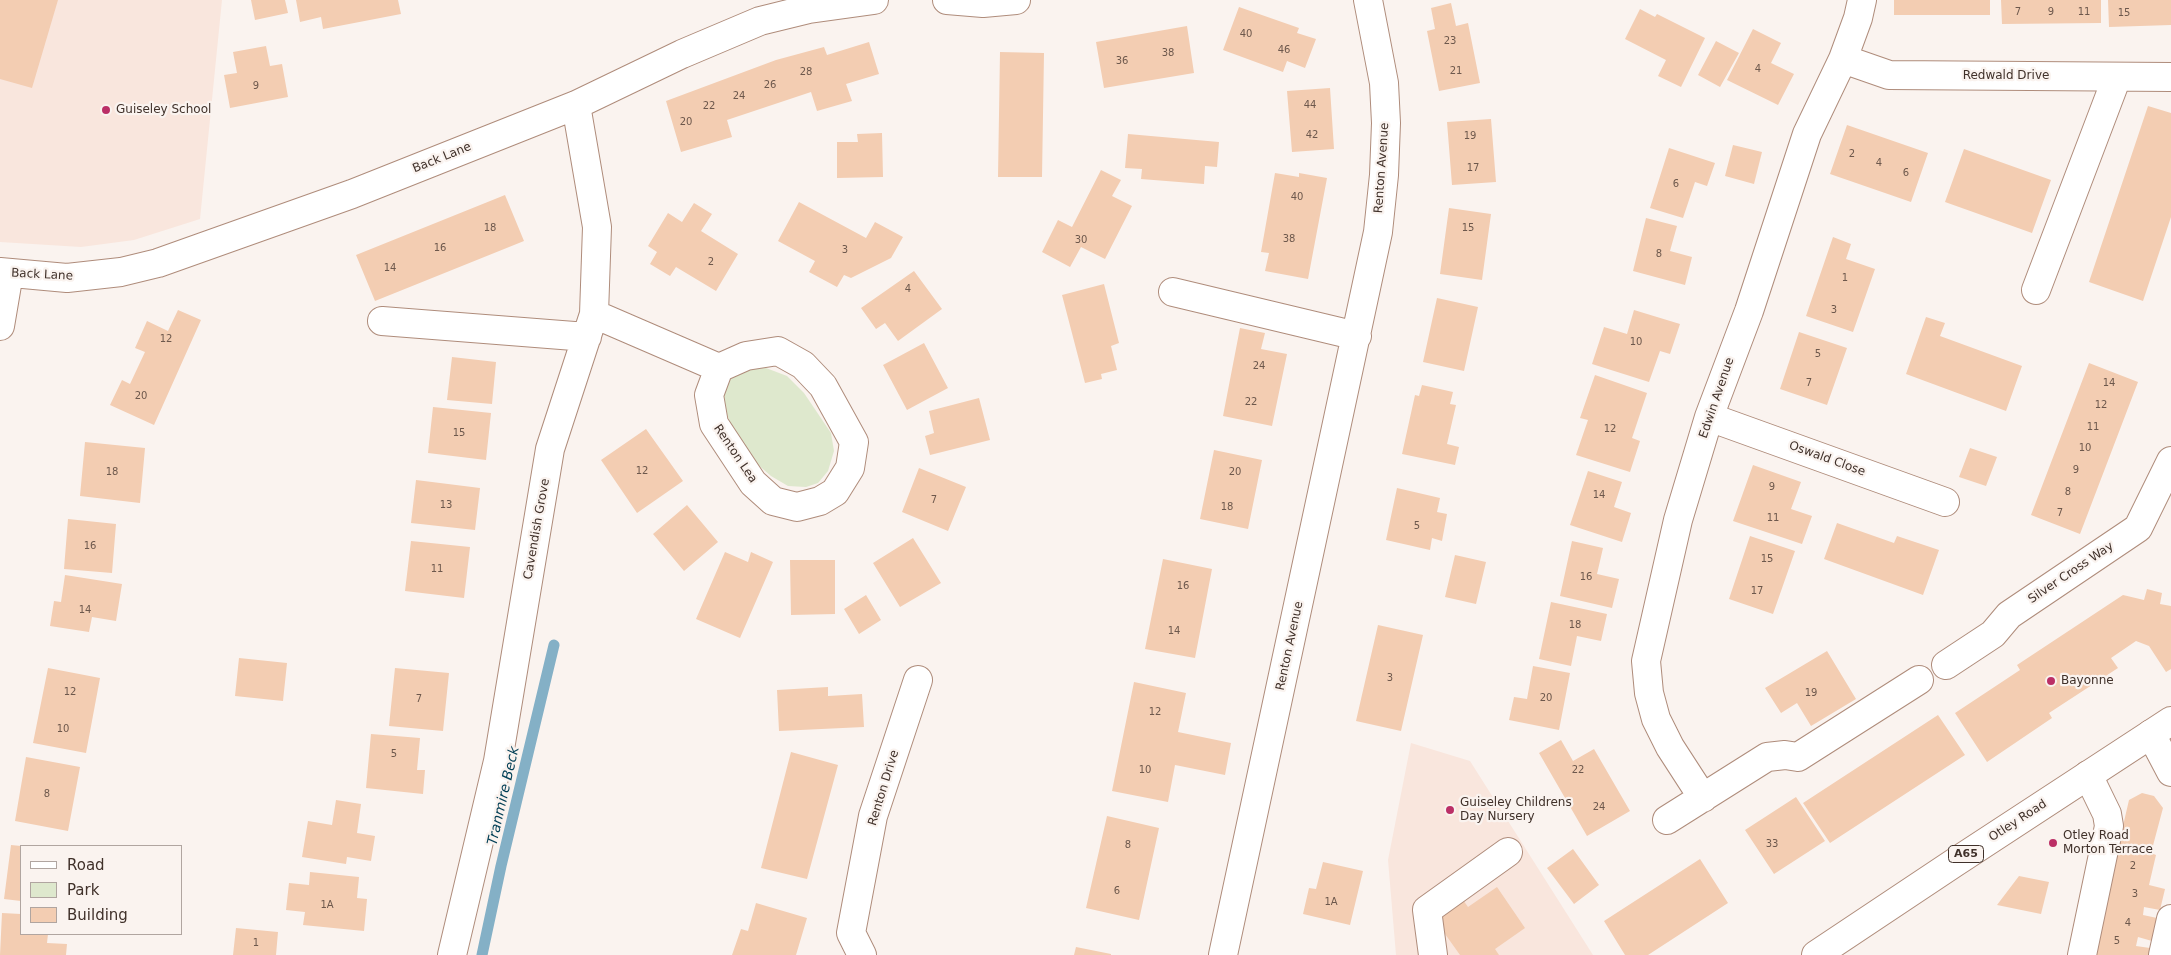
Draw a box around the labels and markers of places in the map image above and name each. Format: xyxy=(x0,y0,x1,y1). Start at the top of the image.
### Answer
place label: Guiseley School xyxy=(116,103,211,117)
marker: Guiseley School xyxy=(100,104,112,116)
place label: Bayonne xyxy=(2061,674,2114,688)
marker: Bayonne xyxy=(2045,675,2057,687)
place label: Guiseley Childrens Day Nursery xyxy=(1460,796,1572,824)
marker: Guiseley Childrens Day Nursery xyxy=(1444,804,1456,816)
place label: Otley Road Morton Terrace xyxy=(2063,829,2153,857)
marker: Otley Road Morton Terrace xyxy=(2047,837,2059,849)

